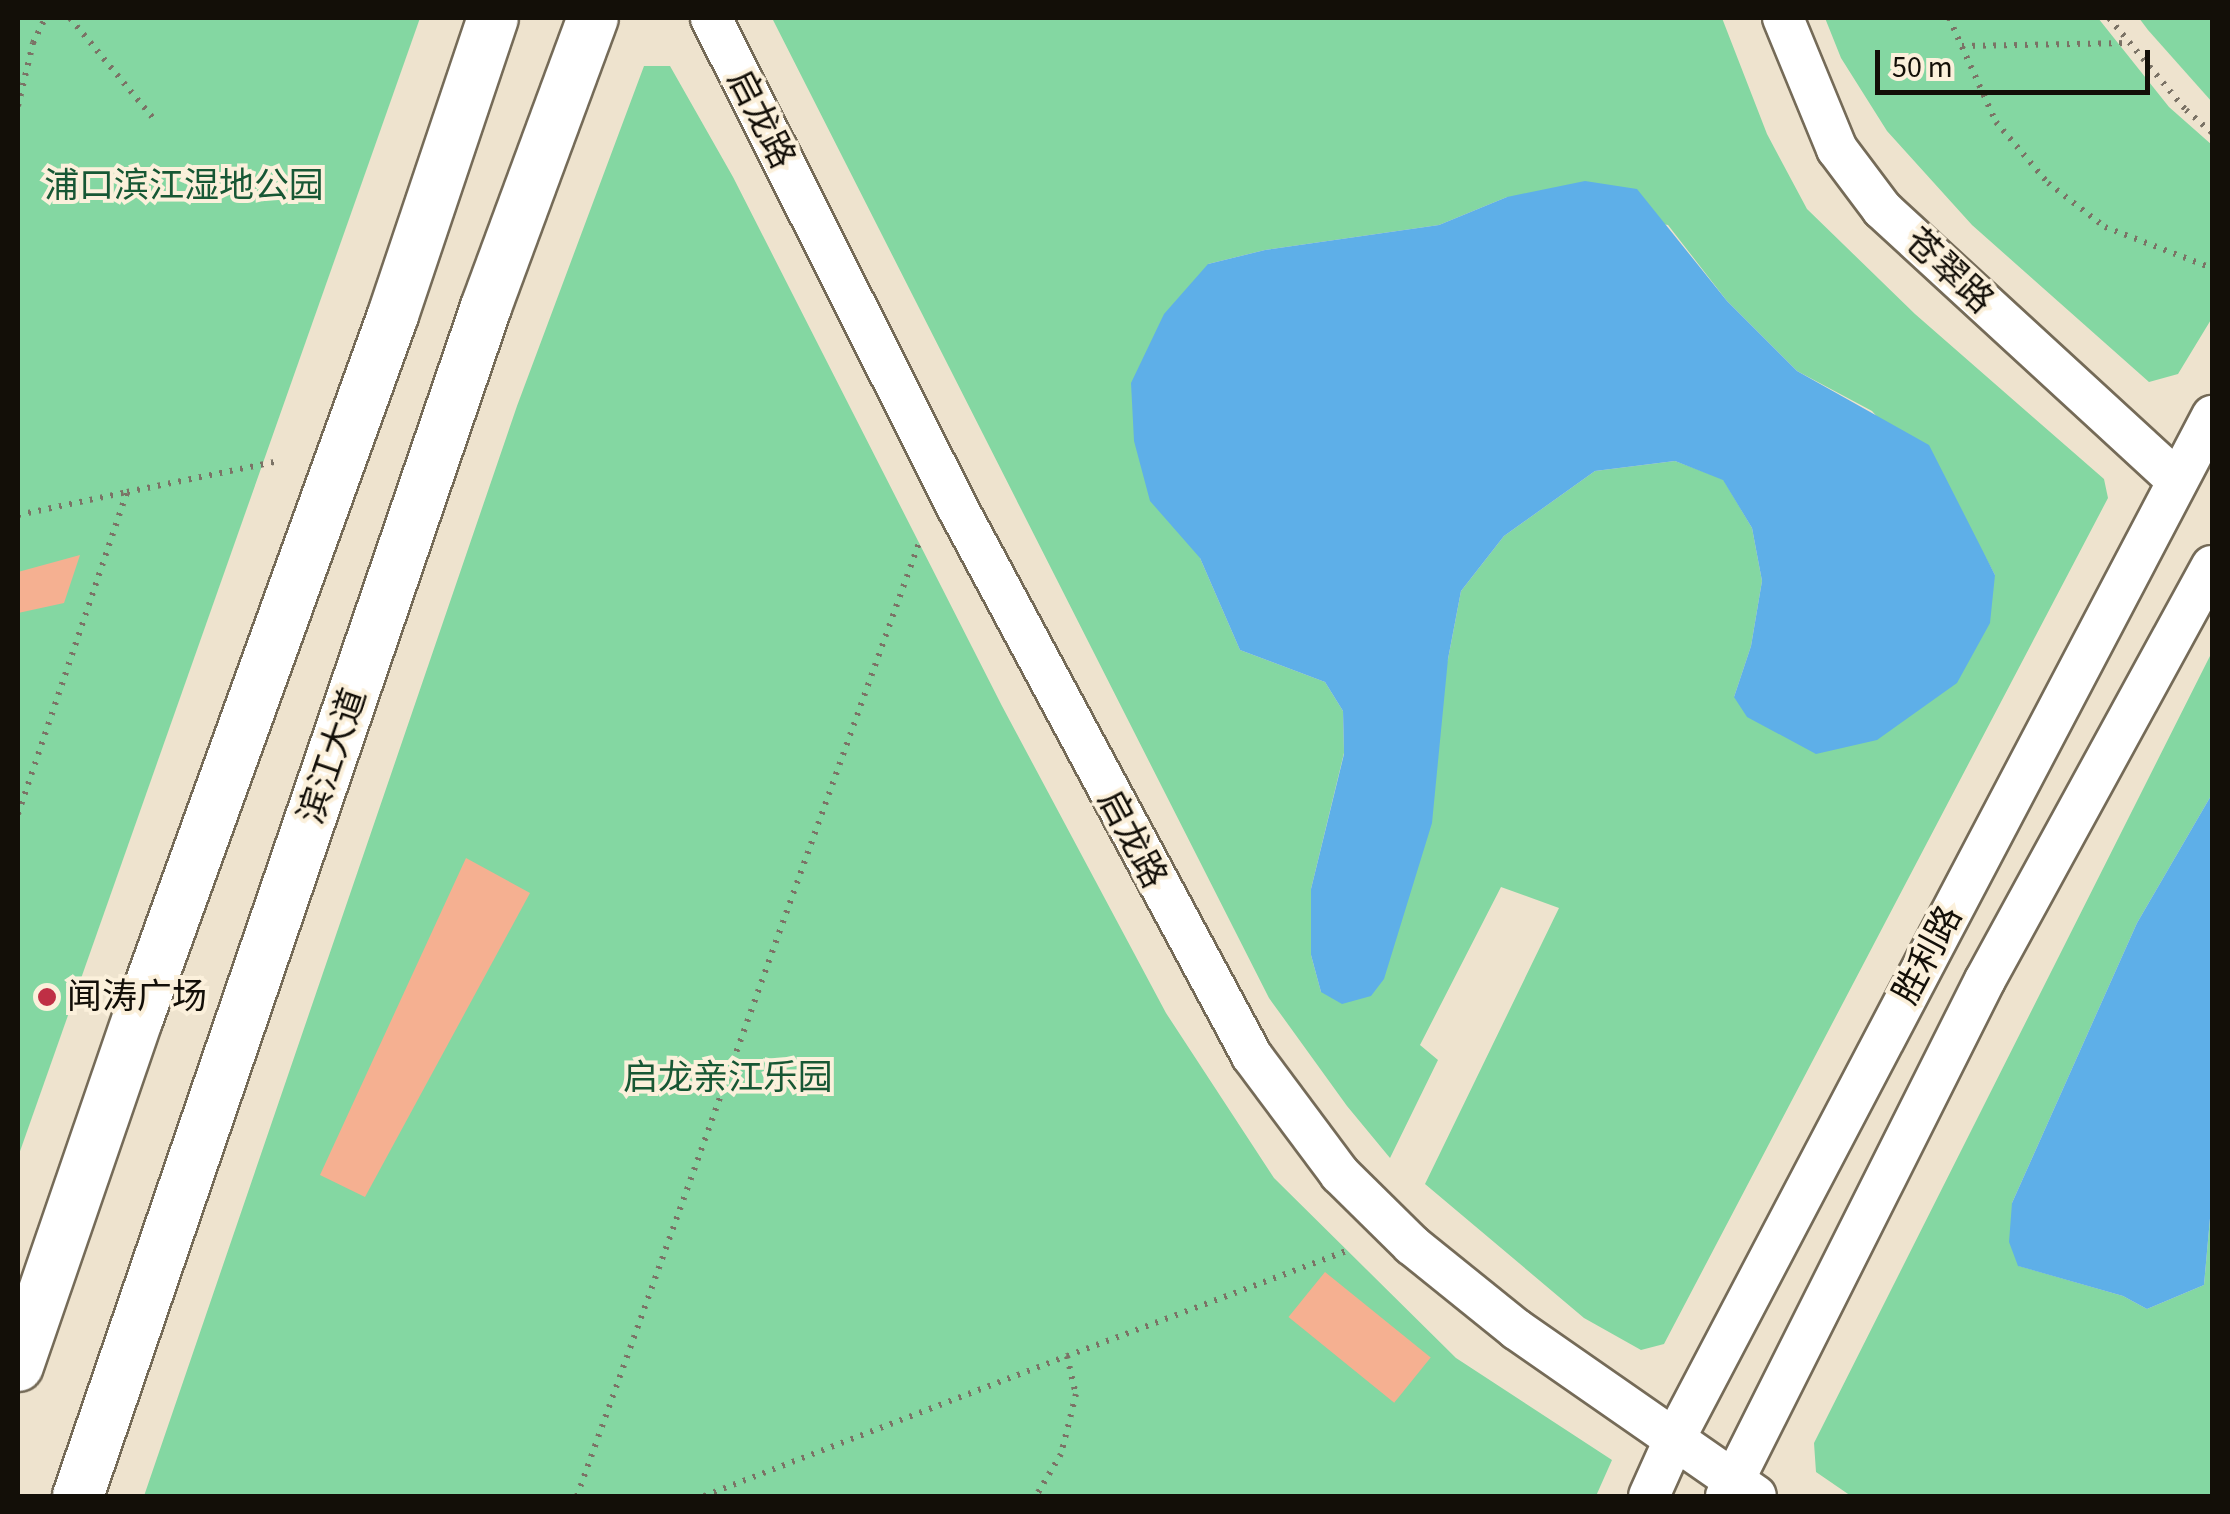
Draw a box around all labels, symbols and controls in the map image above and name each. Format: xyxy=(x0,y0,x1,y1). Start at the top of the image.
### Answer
scale bar xyxy=(1880,30,2155,92)
text: 50 m xyxy=(1892,46,1953,89)
street label: 启龙路 xyxy=(718,63,804,175)
park label: 浦口滨江湿地公园 xyxy=(44,165,324,207)
street label: 苍翠路 xyxy=(1896,220,2002,322)
street label: 滨江大道 xyxy=(290,683,376,829)
street label: 启龙路 xyxy=(1089,783,1175,895)
street label: 胜利路 xyxy=(1885,899,1971,1011)
place label: 闻涛广场 xyxy=(67,976,207,1018)
marker: 闻涛广场 xyxy=(36,986,58,1008)
park label: 启龙亲江乐园 xyxy=(623,1057,833,1099)

